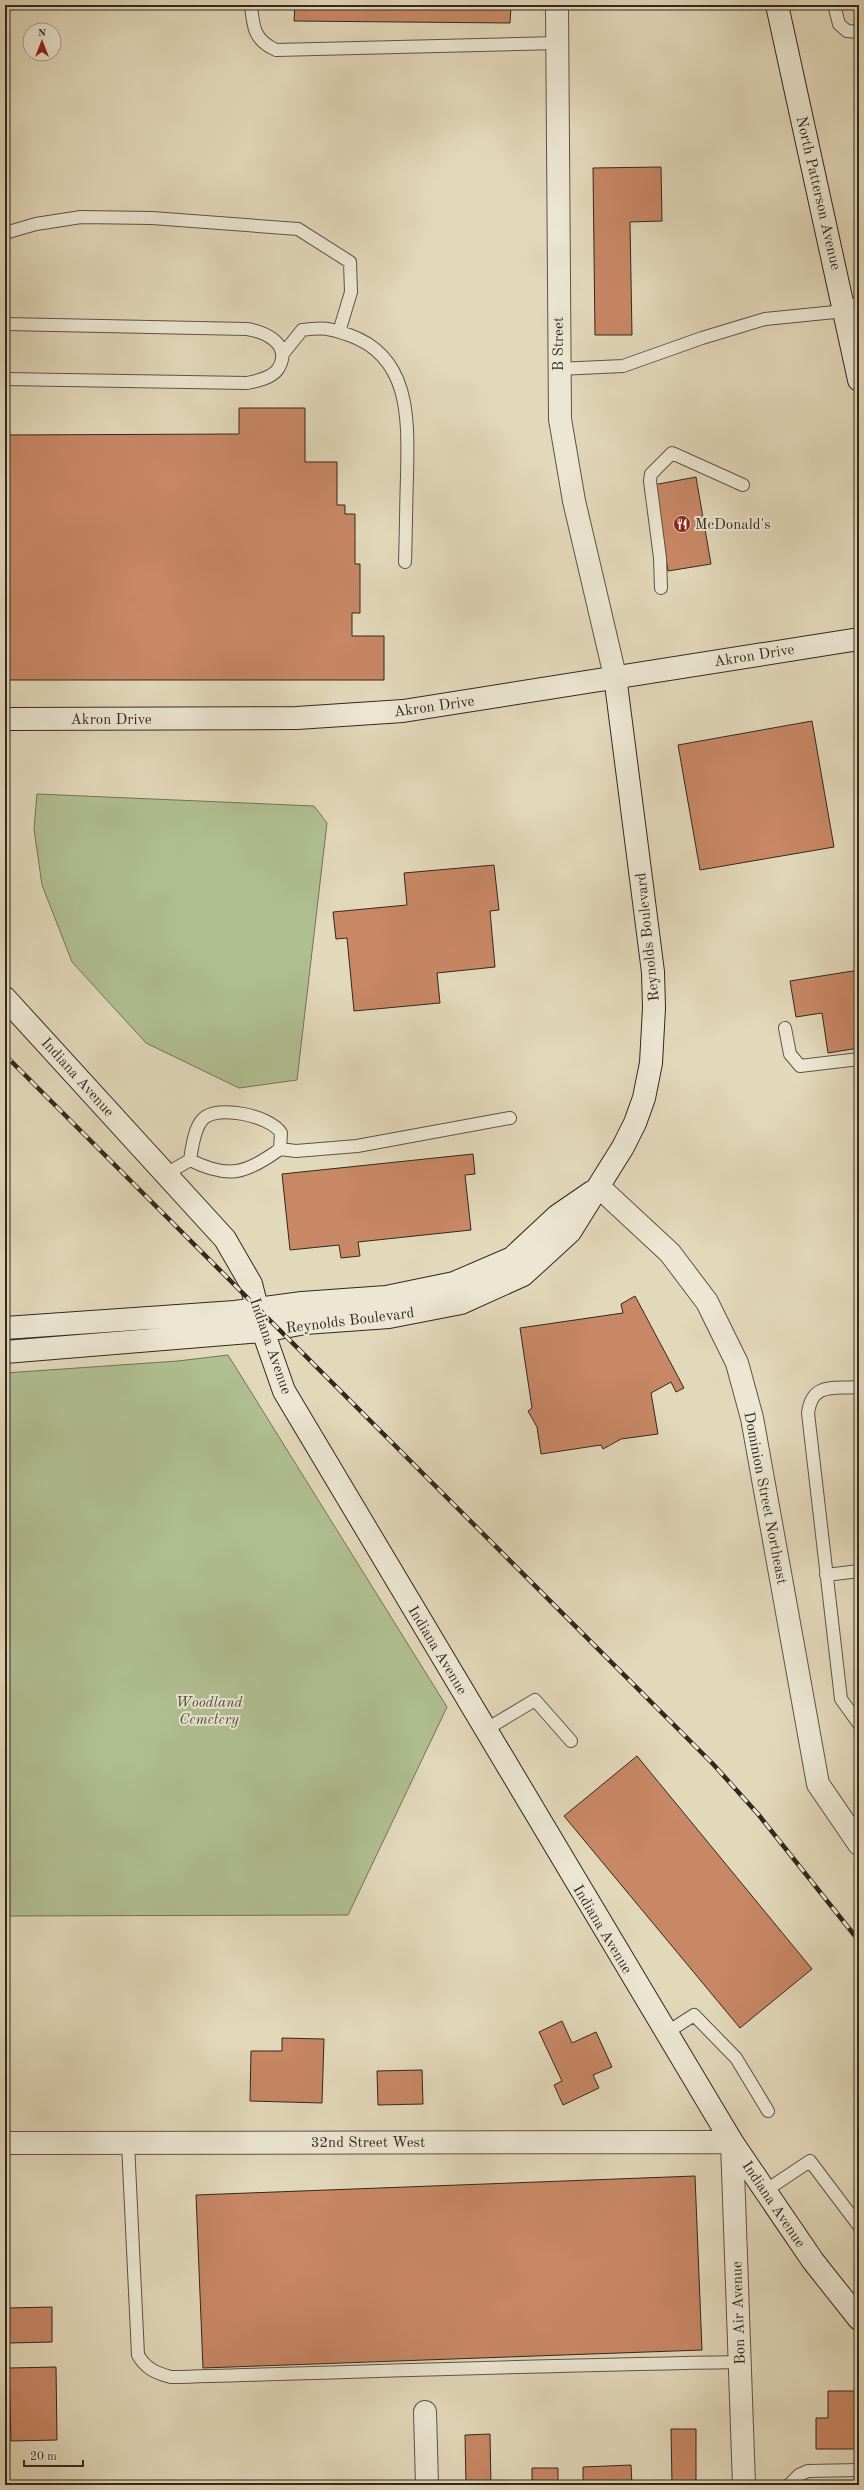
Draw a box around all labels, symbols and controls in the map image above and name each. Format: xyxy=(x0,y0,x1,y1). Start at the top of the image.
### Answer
north arrow xyxy=(22,22,62,62)
text: N xyxy=(38,28,47,39)
street label: North Patterson Avenue xyxy=(793,115,843,272)
street label: B Street xyxy=(552,317,567,371)
restaurant icon: McDonald's xyxy=(672,514,692,534)
place label: McDonald's xyxy=(695,518,771,533)
street label: Akron Drive xyxy=(713,643,796,670)
street label: Akron Drive xyxy=(393,694,476,721)
street label: Akron Drive xyxy=(70,713,152,728)
street label: Reynolds Boulevard xyxy=(634,872,663,1002)
street label: Indiana Avenue xyxy=(38,1036,116,1120)
street label: Indiana Avenue xyxy=(246,1296,293,1397)
street label: Reynolds Boulevard xyxy=(285,1306,415,1337)
street label: Dominion Street Northeast xyxy=(740,1411,789,1586)
street label: Indiana Avenue xyxy=(404,1604,469,1698)
park label: Woodland Cemetery xyxy=(176,1696,243,1728)
street label: Indiana Avenue xyxy=(569,1883,634,1977)
street label: 32nd Street West xyxy=(311,2136,425,2151)
street label: Indiana Avenue xyxy=(738,2159,807,2251)
street label: Bon Air Avenue xyxy=(730,2261,749,2365)
scale bar xyxy=(24,2442,83,2468)
text: 20 m xyxy=(30,2451,57,2463)

